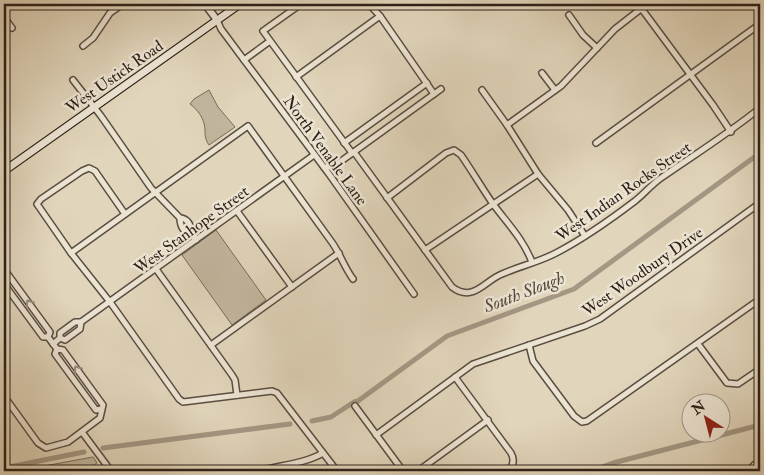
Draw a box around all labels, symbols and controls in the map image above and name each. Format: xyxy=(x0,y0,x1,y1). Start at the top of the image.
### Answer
street label: West Ustick Road xyxy=(61,36,167,118)
street label: North Venable Lane xyxy=(279,92,372,210)
street label: West Indian Rocks Street xyxy=(551,137,695,247)
street label: West Stanhope Street xyxy=(129,181,254,280)
street label: West Woodbury Drive xyxy=(578,223,707,322)
water label: South Slough xyxy=(479,266,568,319)
one-way arrow xyxy=(26,300,34,309)
one-way arrow xyxy=(74,366,83,375)
north arrow xyxy=(682,392,732,442)
text: N xyxy=(688,397,709,419)

